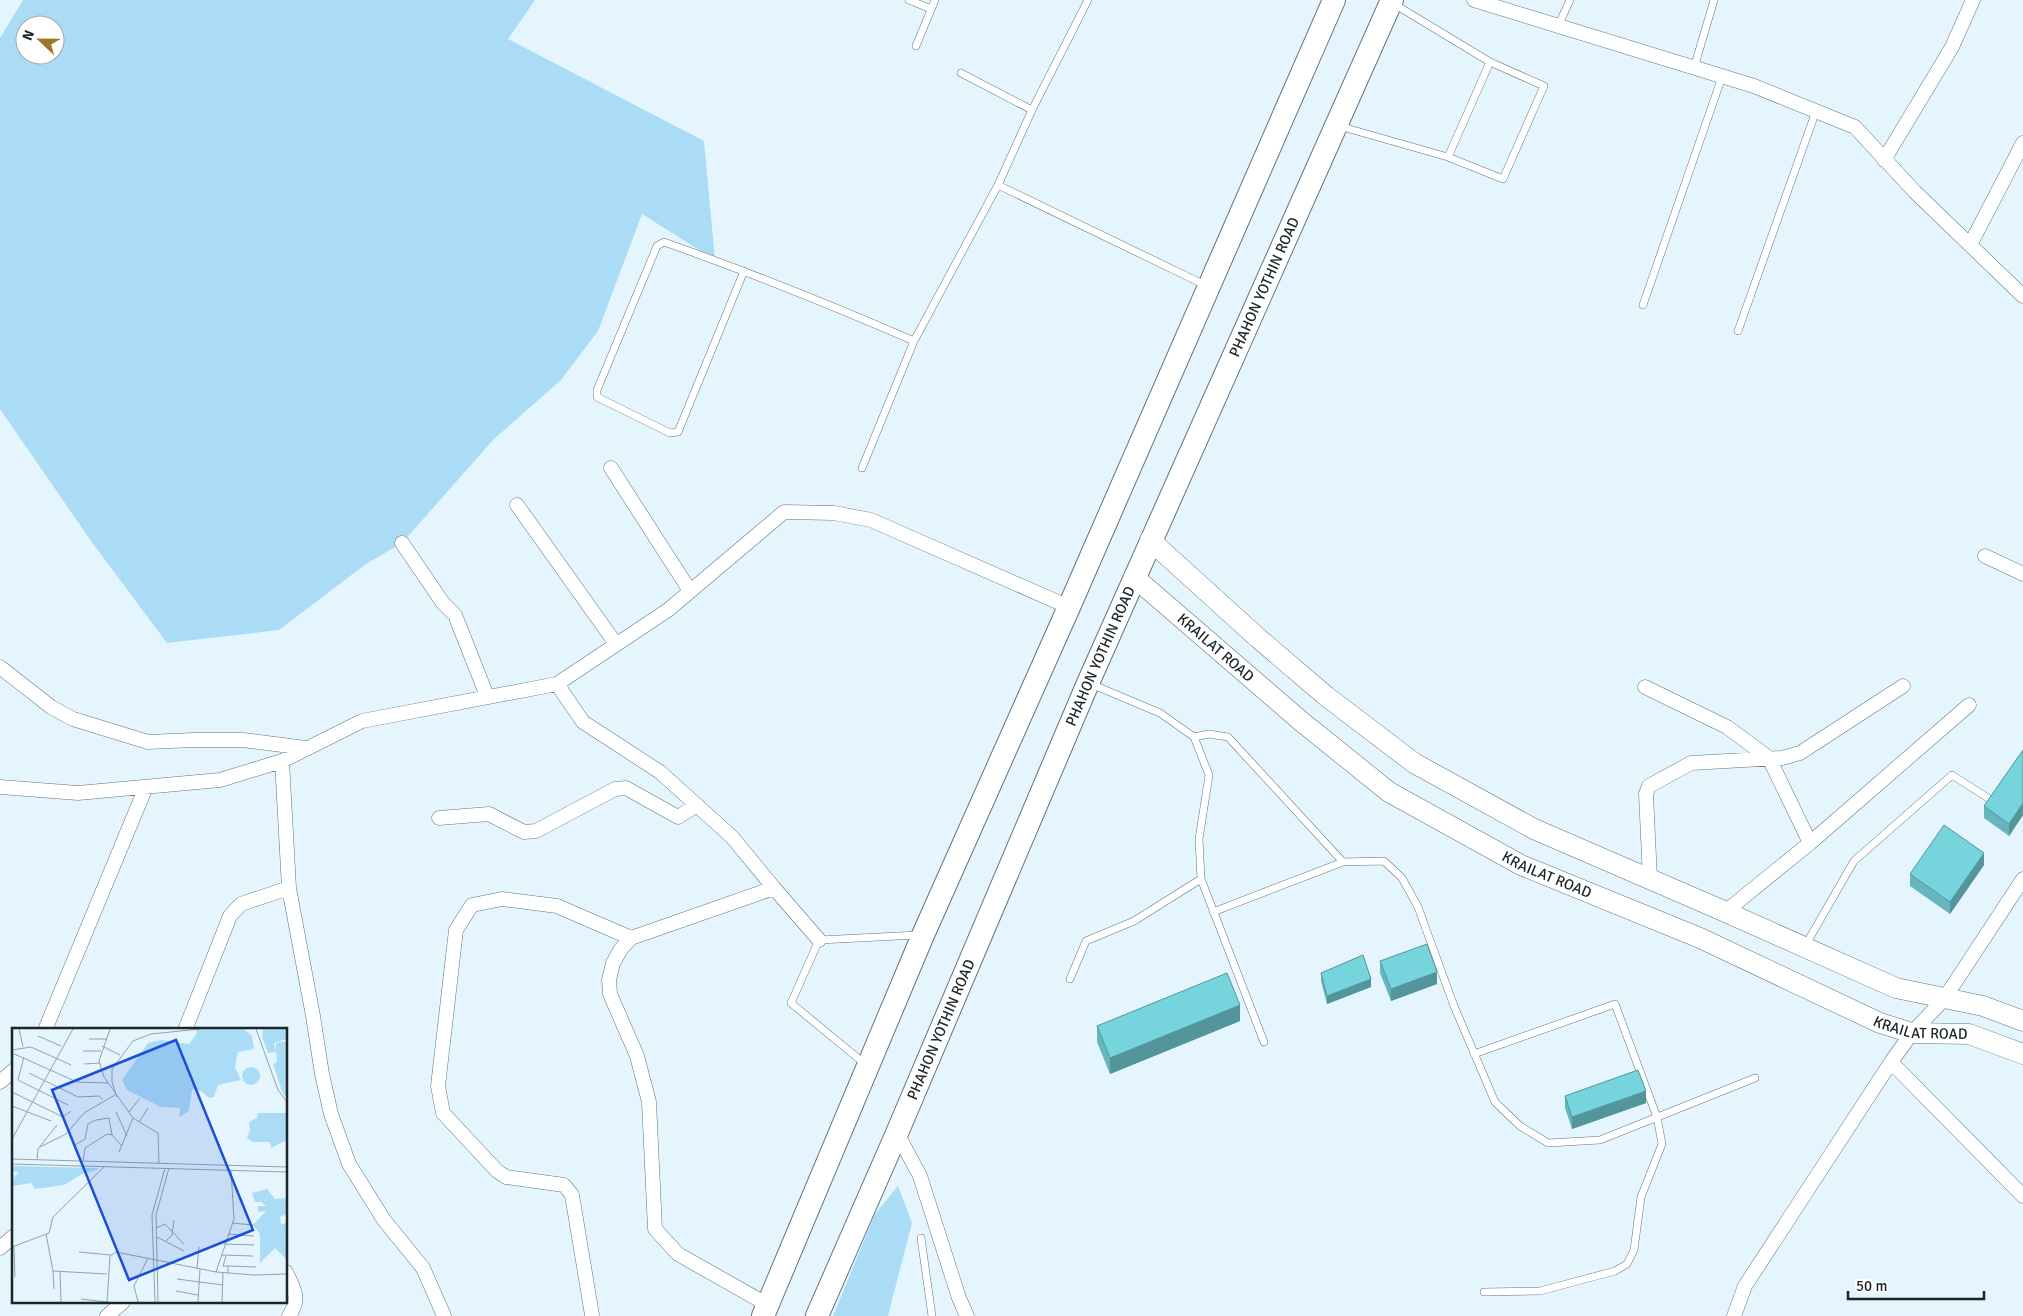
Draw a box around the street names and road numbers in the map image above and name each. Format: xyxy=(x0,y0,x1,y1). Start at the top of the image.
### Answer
street label: PHAHON YOTHIN ROAD xyxy=(1225,214,1303,360)
street label: PHAHON YOTHIN ROAD xyxy=(1062,584,1139,729)
street label: KRAILAT ROAD xyxy=(1174,610,1258,686)
street label: KRAILAT ROAD xyxy=(1499,847,1594,902)
street label: PHAHON YOTHIN ROAD xyxy=(903,957,979,1103)
street label: KRAILAT ROAD xyxy=(1870,1012,1968,1043)

